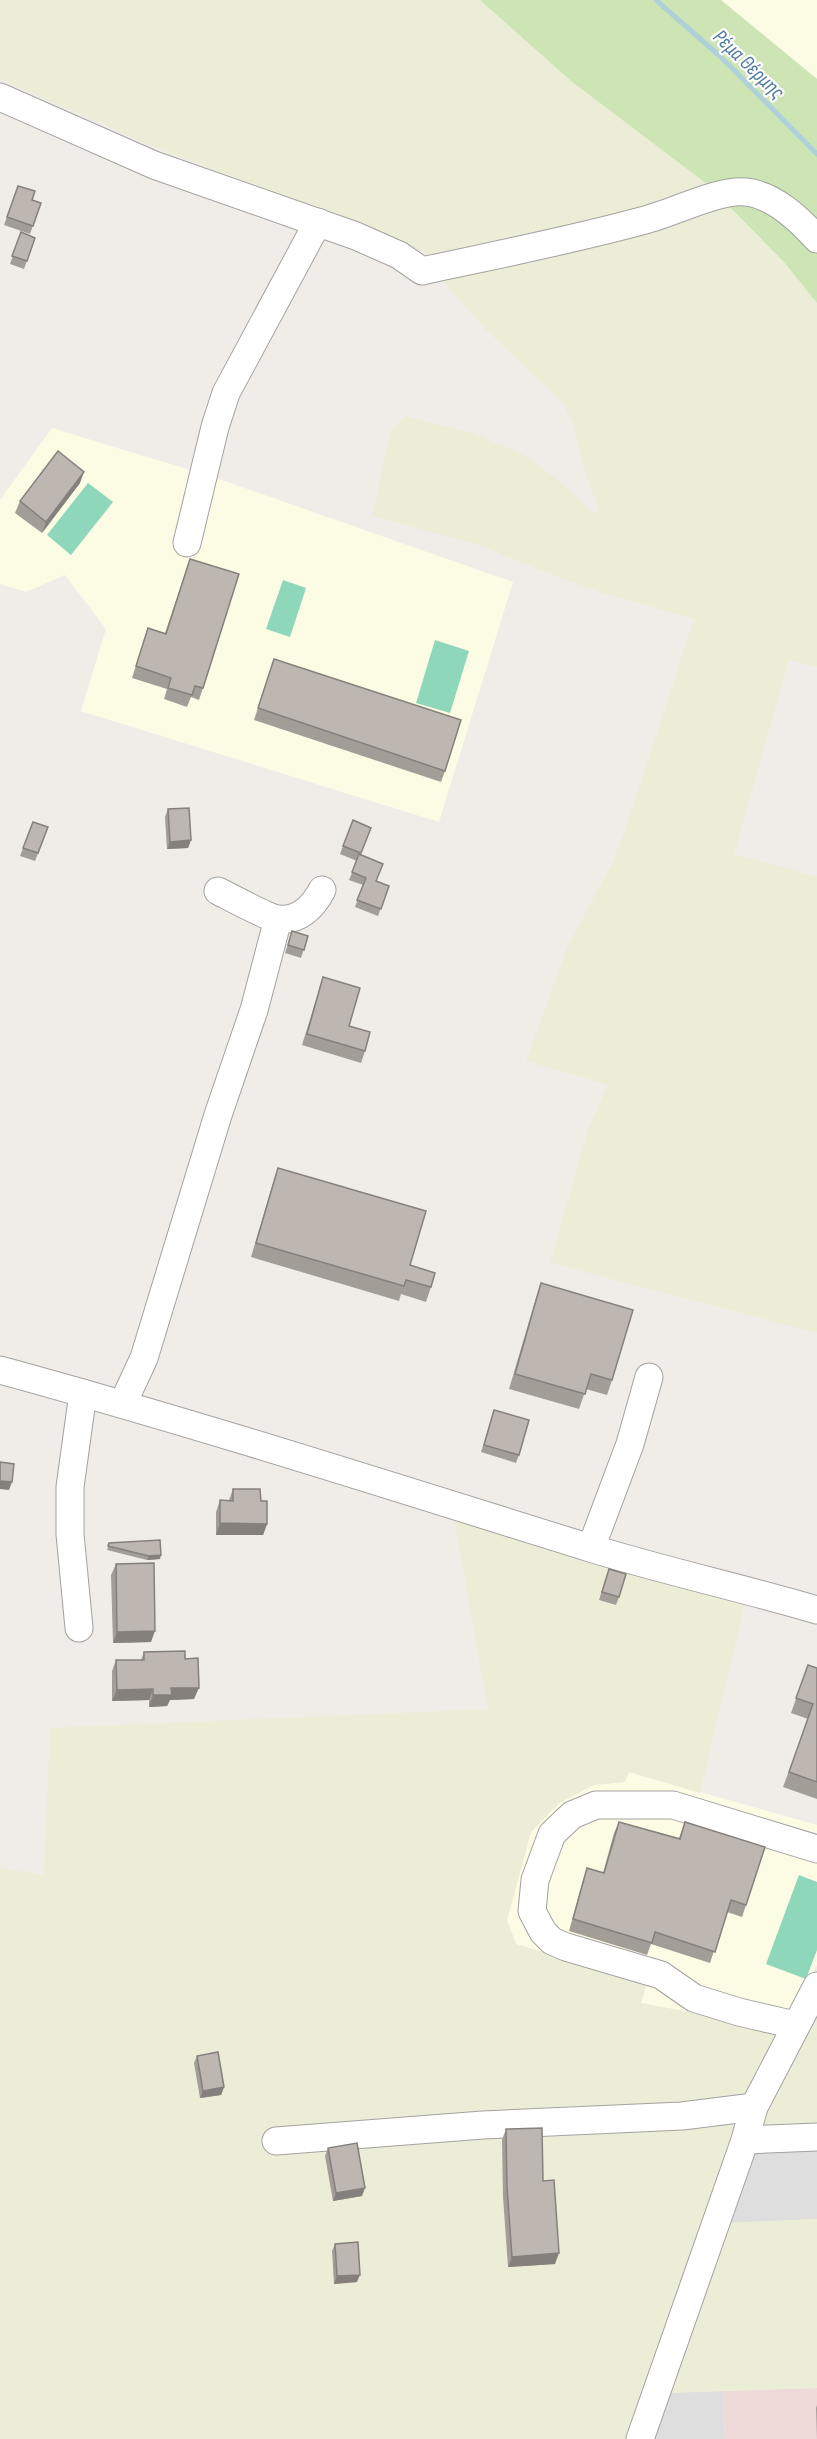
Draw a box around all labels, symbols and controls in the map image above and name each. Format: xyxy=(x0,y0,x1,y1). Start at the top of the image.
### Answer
water label: Ρέμα Θέρμης xyxy=(708,24,790,105)

